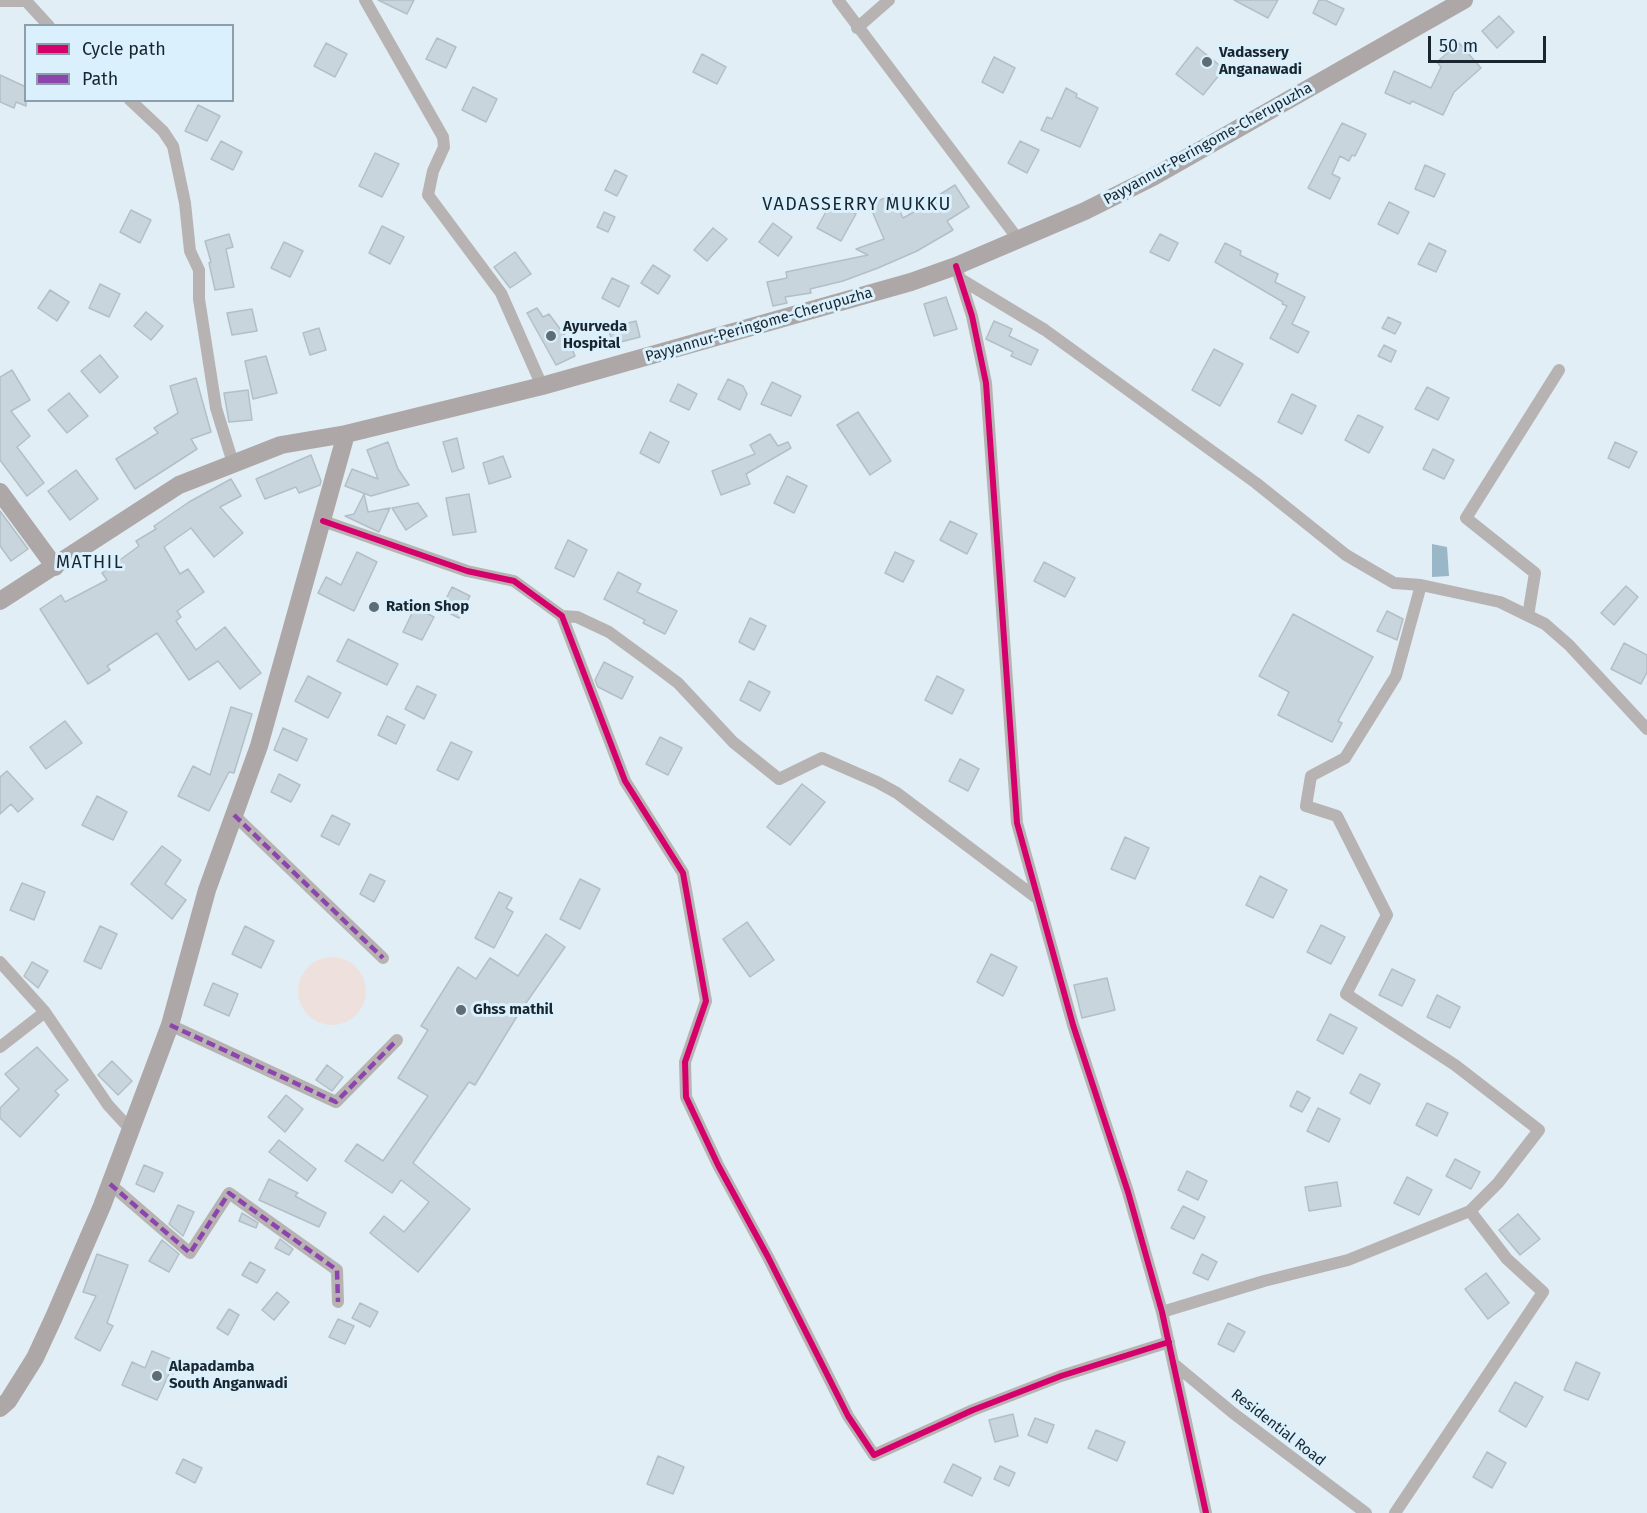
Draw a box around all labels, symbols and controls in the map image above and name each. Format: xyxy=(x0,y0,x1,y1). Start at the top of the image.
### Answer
legend xyxy=(24,24,234,102)
scale bar xyxy=(1431,24,1550,62)
text: 50 m xyxy=(1439,35,1478,57)
text: Cycle path xyxy=(82,38,166,60)
place label: Vadassery Anganawadi xyxy=(1219,44,1302,79)
marker: Vadassery Anganawadi xyxy=(1200,55,1214,69)
text: Path xyxy=(82,68,118,90)
street label: Payyannur-Peringome-Cherupuzha xyxy=(1101,79,1315,209)
district label: VADASSERRY MUKKU xyxy=(762,194,952,216)
street label: Payyannur-Peringome-Cherupuzha xyxy=(643,284,875,366)
place label: Ayurveda Hospital xyxy=(563,318,627,353)
marker: Ayurveda Hospital xyxy=(544,329,558,343)
district label: MATHIL xyxy=(56,552,124,574)
place label: Ration Shop xyxy=(386,598,469,616)
marker: Ration Shop xyxy=(367,600,381,614)
place label: Ghss mathil xyxy=(473,1001,553,1019)
marker: Ghss mathil xyxy=(454,1003,468,1017)
place label: Alapadamba South Anganwadi xyxy=(169,1358,288,1393)
marker: Alapadamba South Anganwadi xyxy=(150,1369,164,1383)
street label: Residential Road xyxy=(1227,1386,1329,1470)

